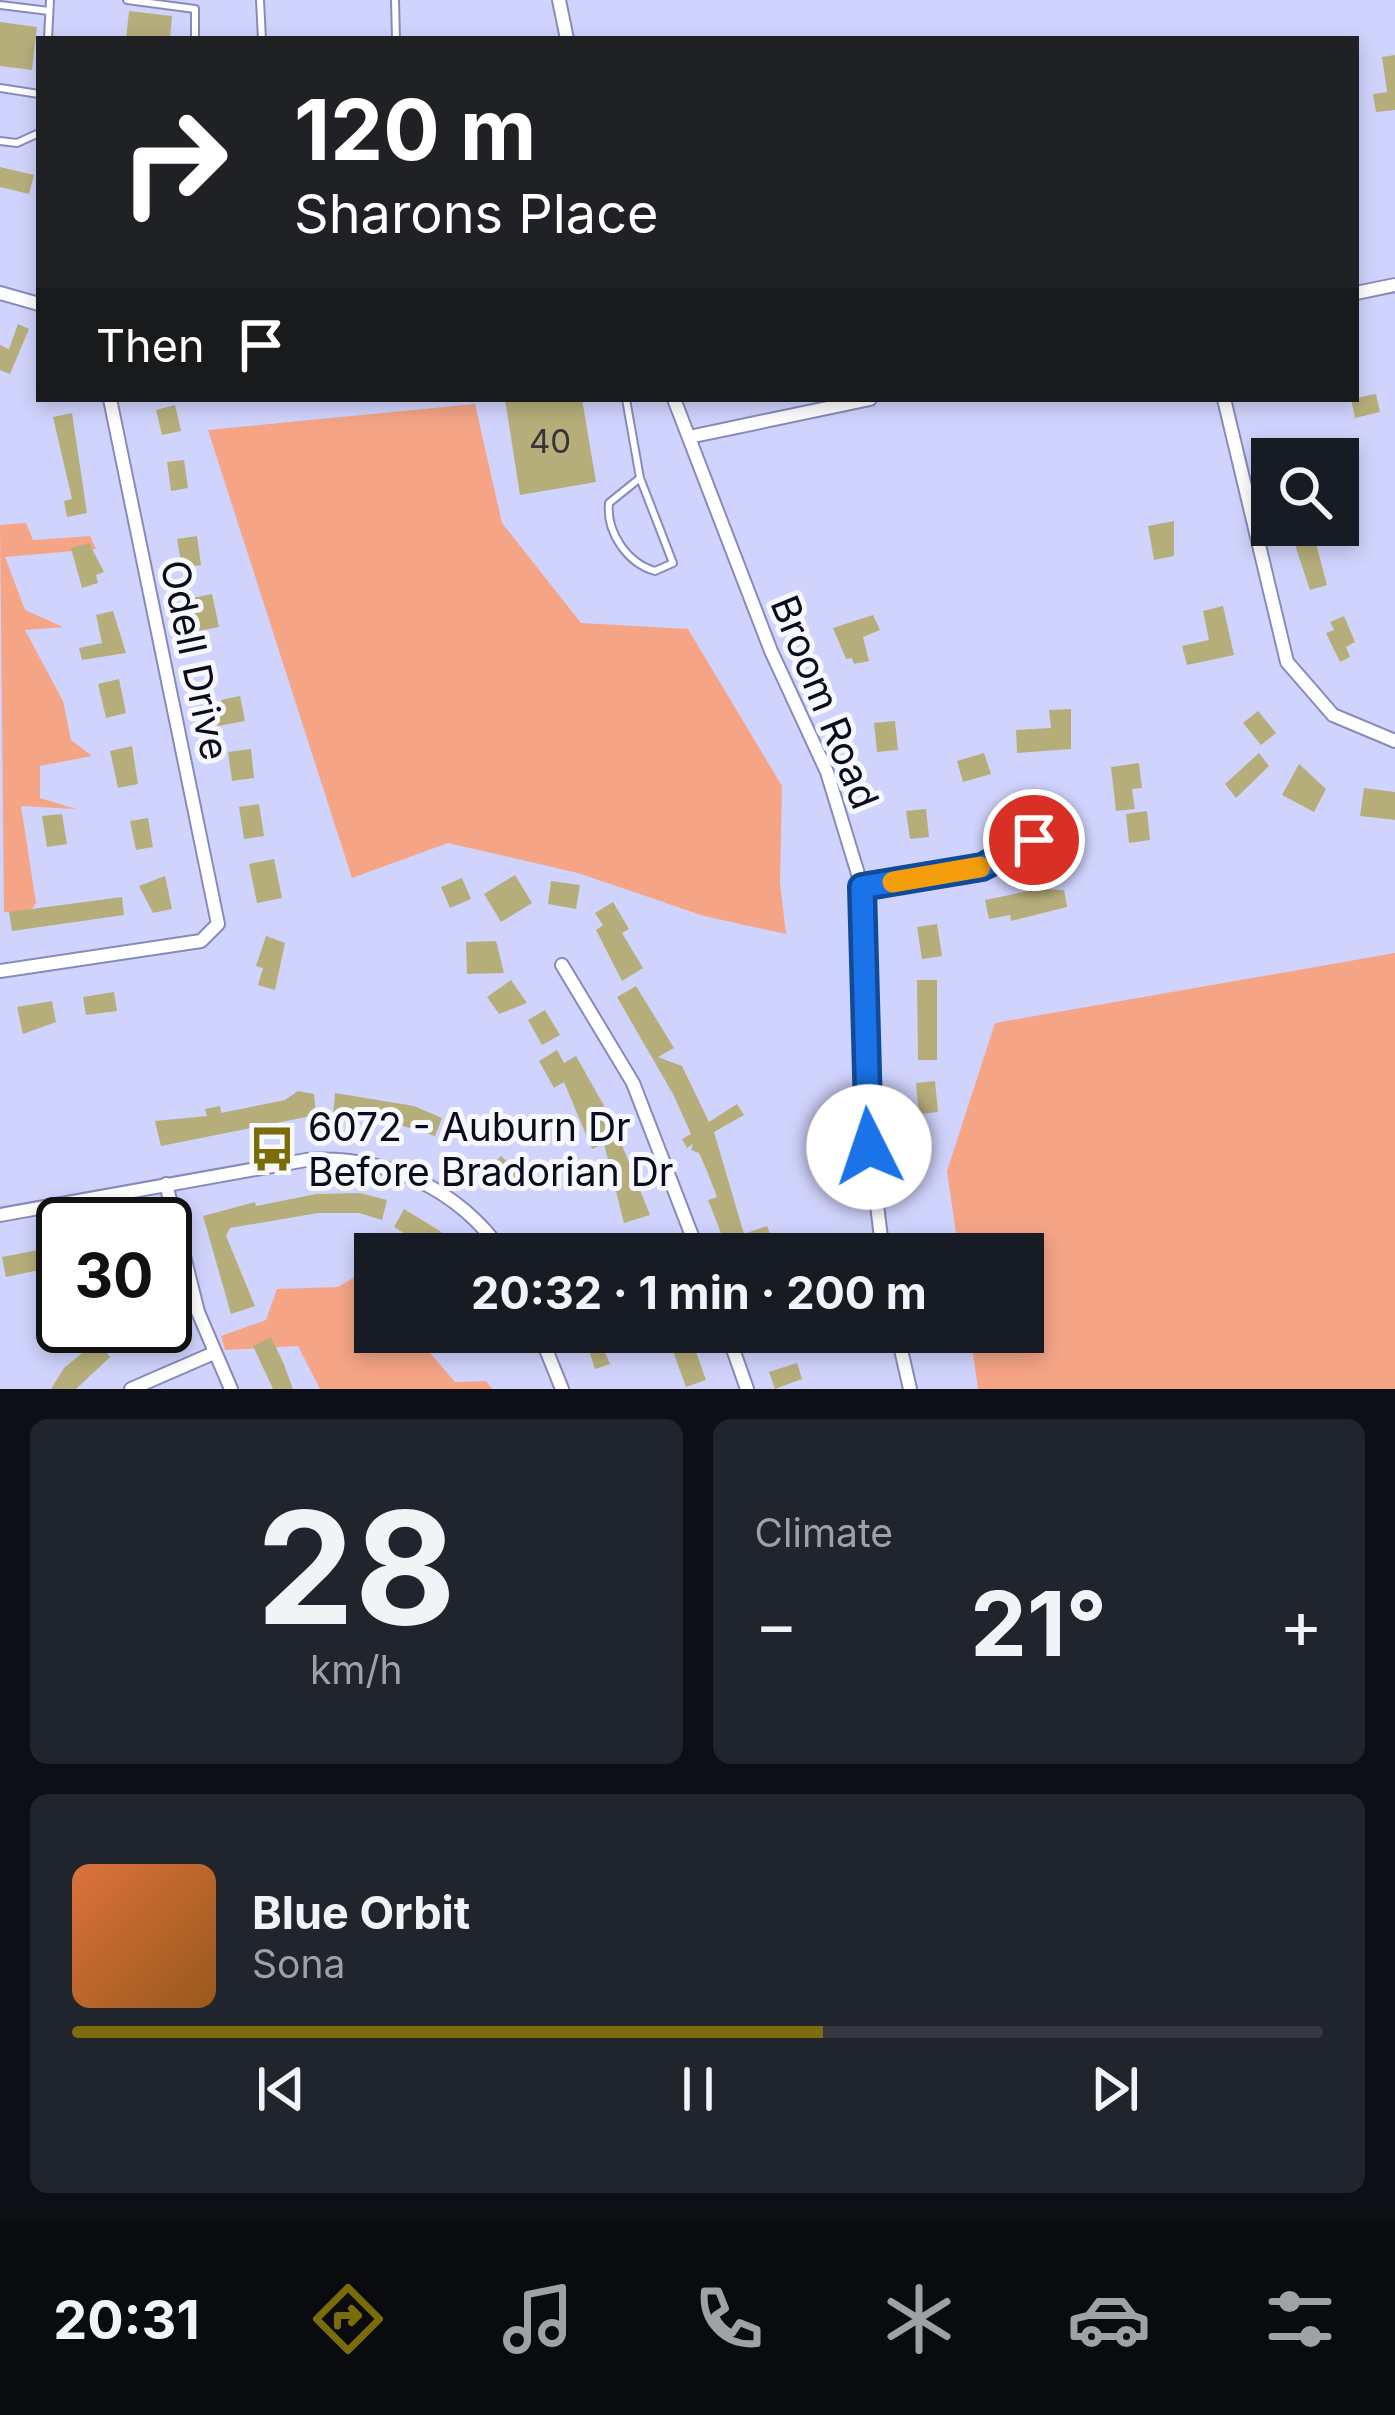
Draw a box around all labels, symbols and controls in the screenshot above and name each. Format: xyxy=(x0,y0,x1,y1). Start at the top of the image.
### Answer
text: 120 m xyxy=(294,79,536,180)
icon: right xyxy=(96,84,252,240)
text: Sharons Place xyxy=(294,181,659,246)
icon: arrive xyxy=(228,312,294,378)
text: Then xyxy=(96,318,204,373)
house number: 40 xyxy=(529,421,571,461)
map controls xyxy=(1251,438,1359,546)
button: search xyxy=(1251,438,1359,546)
street label: Odell Drive xyxy=(151,556,240,764)
street label: Broom Road xyxy=(761,588,889,815)
pin xyxy=(983,789,1085,891)
icon: arrive xyxy=(1001,807,1067,873)
position arrow xyxy=(806,1084,932,1210)
place label: 6072 - Auburn Dr Before Bradorian Dr xyxy=(308,1103,674,1195)
bus stop icon: 6072 - Auburn Dr Before Bradorian Dr xyxy=(247,1124,297,1174)
speed limit sign: 30 xyxy=(36,1197,192,1353)
text: 20:32 · 1 min · 200 m xyxy=(471,1265,927,1320)
text: 28 xyxy=(256,1473,456,1662)
text: Climate xyxy=(755,1509,893,1556)
text: 21° xyxy=(970,1569,1107,1678)
text: − xyxy=(755,1584,798,1664)
text: + xyxy=(1279,1584,1323,1664)
text: km/h xyxy=(310,1646,403,1693)
text: Blue Orbit xyxy=(252,1885,470,1940)
text: Sona xyxy=(252,1940,345,1987)
icon: previous xyxy=(248,2056,314,2122)
icon: pause xyxy=(665,2056,731,2122)
icon: next xyxy=(1082,2056,1148,2122)
icon: directions xyxy=(306,2277,390,2361)
icon: music xyxy=(496,2277,580,2361)
icon: phone xyxy=(687,2277,771,2361)
icon: climate xyxy=(877,2277,961,2361)
icon: car xyxy=(1067,2277,1151,2361)
icon: filters xyxy=(1258,2277,1342,2361)
text: 20:31 xyxy=(53,2287,200,2352)

